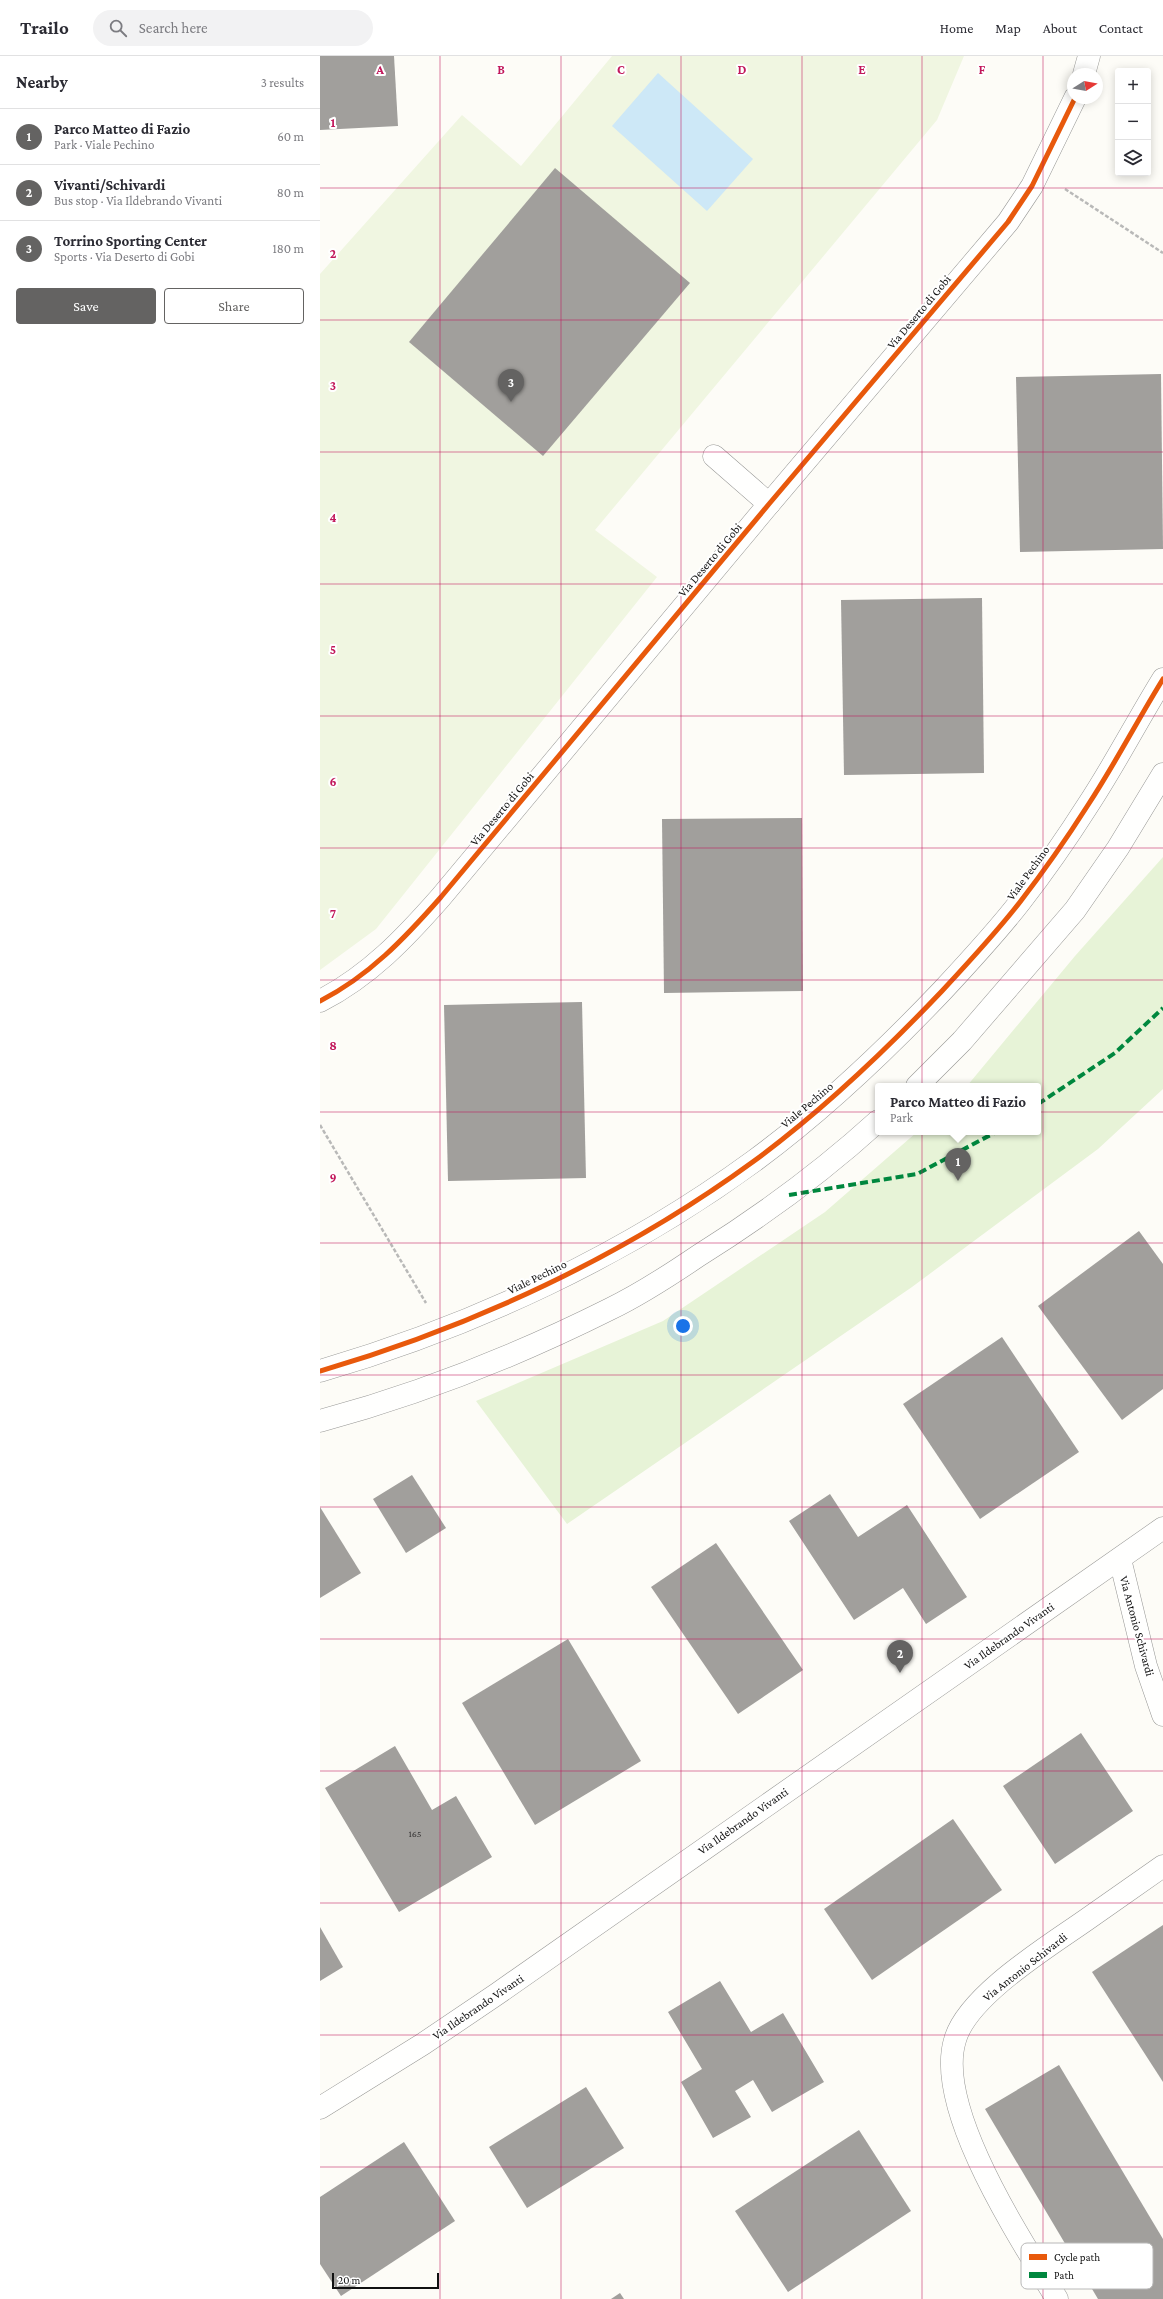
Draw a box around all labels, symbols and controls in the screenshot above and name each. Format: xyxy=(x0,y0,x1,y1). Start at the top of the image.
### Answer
search box xyxy=(93,10,373,46)
text: Trailo xyxy=(20,17,69,38)
icon: search xyxy=(107,17,129,39)
text: Search here xyxy=(139,20,208,36)
text: Home xyxy=(940,20,973,36)
text: Map xyxy=(995,20,1021,36)
text: About xyxy=(1043,20,1077,36)
text: Contact xyxy=(1099,20,1143,36)
text: A xyxy=(375,62,384,77)
text: B xyxy=(497,62,505,77)
text: C xyxy=(617,62,625,77)
text: D xyxy=(738,62,747,77)
text: E xyxy=(858,62,866,77)
text: F xyxy=(979,62,986,77)
north arrow xyxy=(1067,68,1103,104)
map controls xyxy=(1115,68,1151,176)
button: + xyxy=(1115,68,1151,104)
text: Nearby xyxy=(16,73,68,92)
text: 3 results xyxy=(261,75,304,90)
button: − xyxy=(1115,104,1151,140)
text: 1 xyxy=(331,115,336,130)
text: Parco Matteo di Fazio xyxy=(54,121,190,137)
text: 1 xyxy=(27,129,31,144)
text: 60 m xyxy=(277,129,304,144)
text: Park · Viale Pechino xyxy=(54,137,154,152)
button: layers xyxy=(1115,140,1151,176)
text: Vivanti/Schivardi xyxy=(54,177,165,193)
text: 2 xyxy=(26,185,32,200)
text: 80 m xyxy=(277,185,304,200)
text: Bus stop · Via Ildebrando Vivanti xyxy=(54,193,222,208)
text: Torrino Sporting Center xyxy=(54,233,207,249)
text: 3 xyxy=(26,241,32,256)
text: 180 m xyxy=(272,241,304,256)
text: 2 xyxy=(330,246,337,261)
text: Sports · Via Deserto di Gobi xyxy=(54,249,195,264)
street label: Via Deserto di Gobi xyxy=(884,272,954,352)
button: Save xyxy=(16,288,156,324)
button: Share xyxy=(164,288,304,324)
pin: 3 xyxy=(498,369,524,402)
text: 3 xyxy=(330,378,336,393)
text: 4 xyxy=(329,510,337,525)
street label: Via Deserto di Gobi xyxy=(675,520,745,600)
text: 5 xyxy=(330,642,336,657)
street label: Via Deserto di Gobi xyxy=(467,769,537,849)
text: 6 xyxy=(329,774,337,789)
street label: Viale Pechino xyxy=(1004,843,1052,903)
text: 7 xyxy=(330,906,336,921)
text: 8 xyxy=(329,1038,337,1053)
street label: Viale Pechino xyxy=(778,1079,836,1131)
popup xyxy=(875,1083,1041,1135)
text: Parco Matteo di Fazio xyxy=(890,1094,1026,1110)
text: Park xyxy=(890,1110,913,1125)
pin: 1 xyxy=(945,1148,971,1181)
text: 9 xyxy=(329,1170,337,1185)
street label: Viale Pechino xyxy=(505,1257,569,1297)
your location xyxy=(673,1316,693,1336)
street label: Via Antonio Schivardi xyxy=(1117,1574,1157,1678)
street label: Via Ildebrando Vivanti xyxy=(961,1600,1057,1672)
pin: 2 xyxy=(887,1640,913,1673)
street label: Via Ildebrando Vivanti xyxy=(695,1785,791,1857)
house number: 165 xyxy=(409,1828,422,1839)
street label: Via Antonio Schivardi xyxy=(980,1930,1070,2004)
street label: Via Ildebrando Vivanti xyxy=(430,1971,526,2043)
legend xyxy=(1021,2243,1153,2289)
text: Cycle path xyxy=(1054,2251,1100,2264)
text: Path xyxy=(1054,2269,1074,2281)
scale bar xyxy=(332,2271,439,2290)
text: 20 m xyxy=(338,2274,360,2286)

